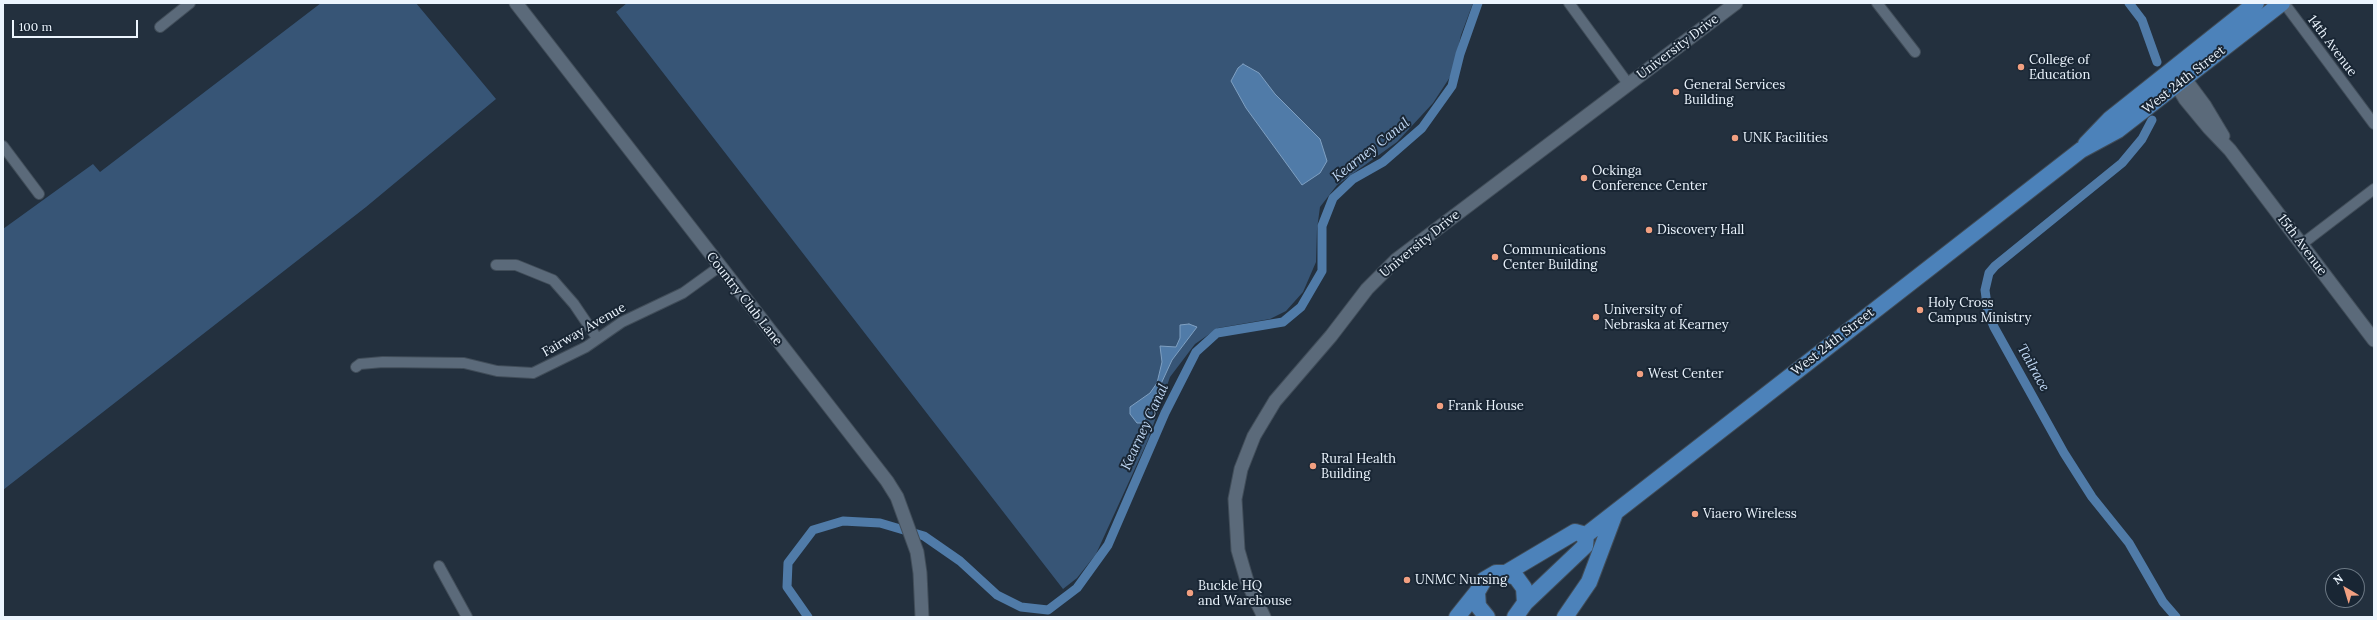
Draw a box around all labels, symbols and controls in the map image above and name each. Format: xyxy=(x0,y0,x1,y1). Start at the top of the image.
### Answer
street label: University Drive xyxy=(1634,11,1722,83)
scale bar xyxy=(14,12,140,38)
street label: 14th Avenue xyxy=(2304,13,2360,79)
text: 100 m xyxy=(19,19,52,34)
street label: West 24th Street xyxy=(2139,43,2229,117)
place label: College of Education xyxy=(2029,52,2090,83)
marker: College of Education xyxy=(2016,62,2026,72)
place label: General Services Building xyxy=(1684,77,1785,108)
marker: General Services Building xyxy=(1671,87,1681,97)
water label: Kearney Canal xyxy=(1329,115,1413,185)
place label: UNK Facilities xyxy=(1743,130,1828,146)
marker: UNK Facilities xyxy=(1730,133,1740,143)
place label: Ockinga Conference Center xyxy=(1592,163,1707,194)
marker: Ockinga Conference Center xyxy=(1579,173,1589,183)
street label: University Drive xyxy=(1377,207,1463,281)
street label: 15th Avenue xyxy=(2274,211,2330,279)
place label: Discovery Hall xyxy=(1657,222,1744,238)
marker: Discovery Hall xyxy=(1644,225,1654,235)
place label: Communications Center Building xyxy=(1503,242,1606,273)
street label: Country Club Lane xyxy=(703,249,785,349)
marker: Communications Center Building xyxy=(1490,252,1500,262)
place label: Holy Cross Campus Ministry xyxy=(1928,295,2031,326)
street label: Fairway Avenue xyxy=(539,300,629,360)
place label: University of Nebraska at Kearney xyxy=(1604,302,1729,333)
street label: West 24th Street xyxy=(1788,305,1878,379)
marker: Holy Cross Campus Ministry xyxy=(1915,305,1925,315)
marker: University of Nebraska at Kearney xyxy=(1591,312,1601,322)
water label: Tailrace xyxy=(2013,341,2053,395)
place label: West Center xyxy=(1648,366,1724,382)
marker: West Center xyxy=(1635,369,1645,379)
water label: Kearney Canal xyxy=(1118,381,1172,473)
place label: Frank House xyxy=(1448,398,1524,414)
marker: Frank House xyxy=(1435,401,1445,411)
place label: Rural Health Building xyxy=(1321,451,1396,482)
marker: Rural Health Building xyxy=(1308,461,1318,471)
place label: Viaero Wireless xyxy=(1703,506,1797,522)
marker: Viaero Wireless xyxy=(1690,509,1700,519)
north arrow xyxy=(2325,568,2365,608)
text: N xyxy=(2331,571,2346,587)
place label: UNMC Nursing xyxy=(1415,572,1507,588)
marker: UNMC Nursing xyxy=(1402,575,1412,585)
place label: Buckle HQ and Warehouse xyxy=(1198,578,1292,609)
marker: Buckle HQ and Warehouse xyxy=(1185,588,1195,598)

